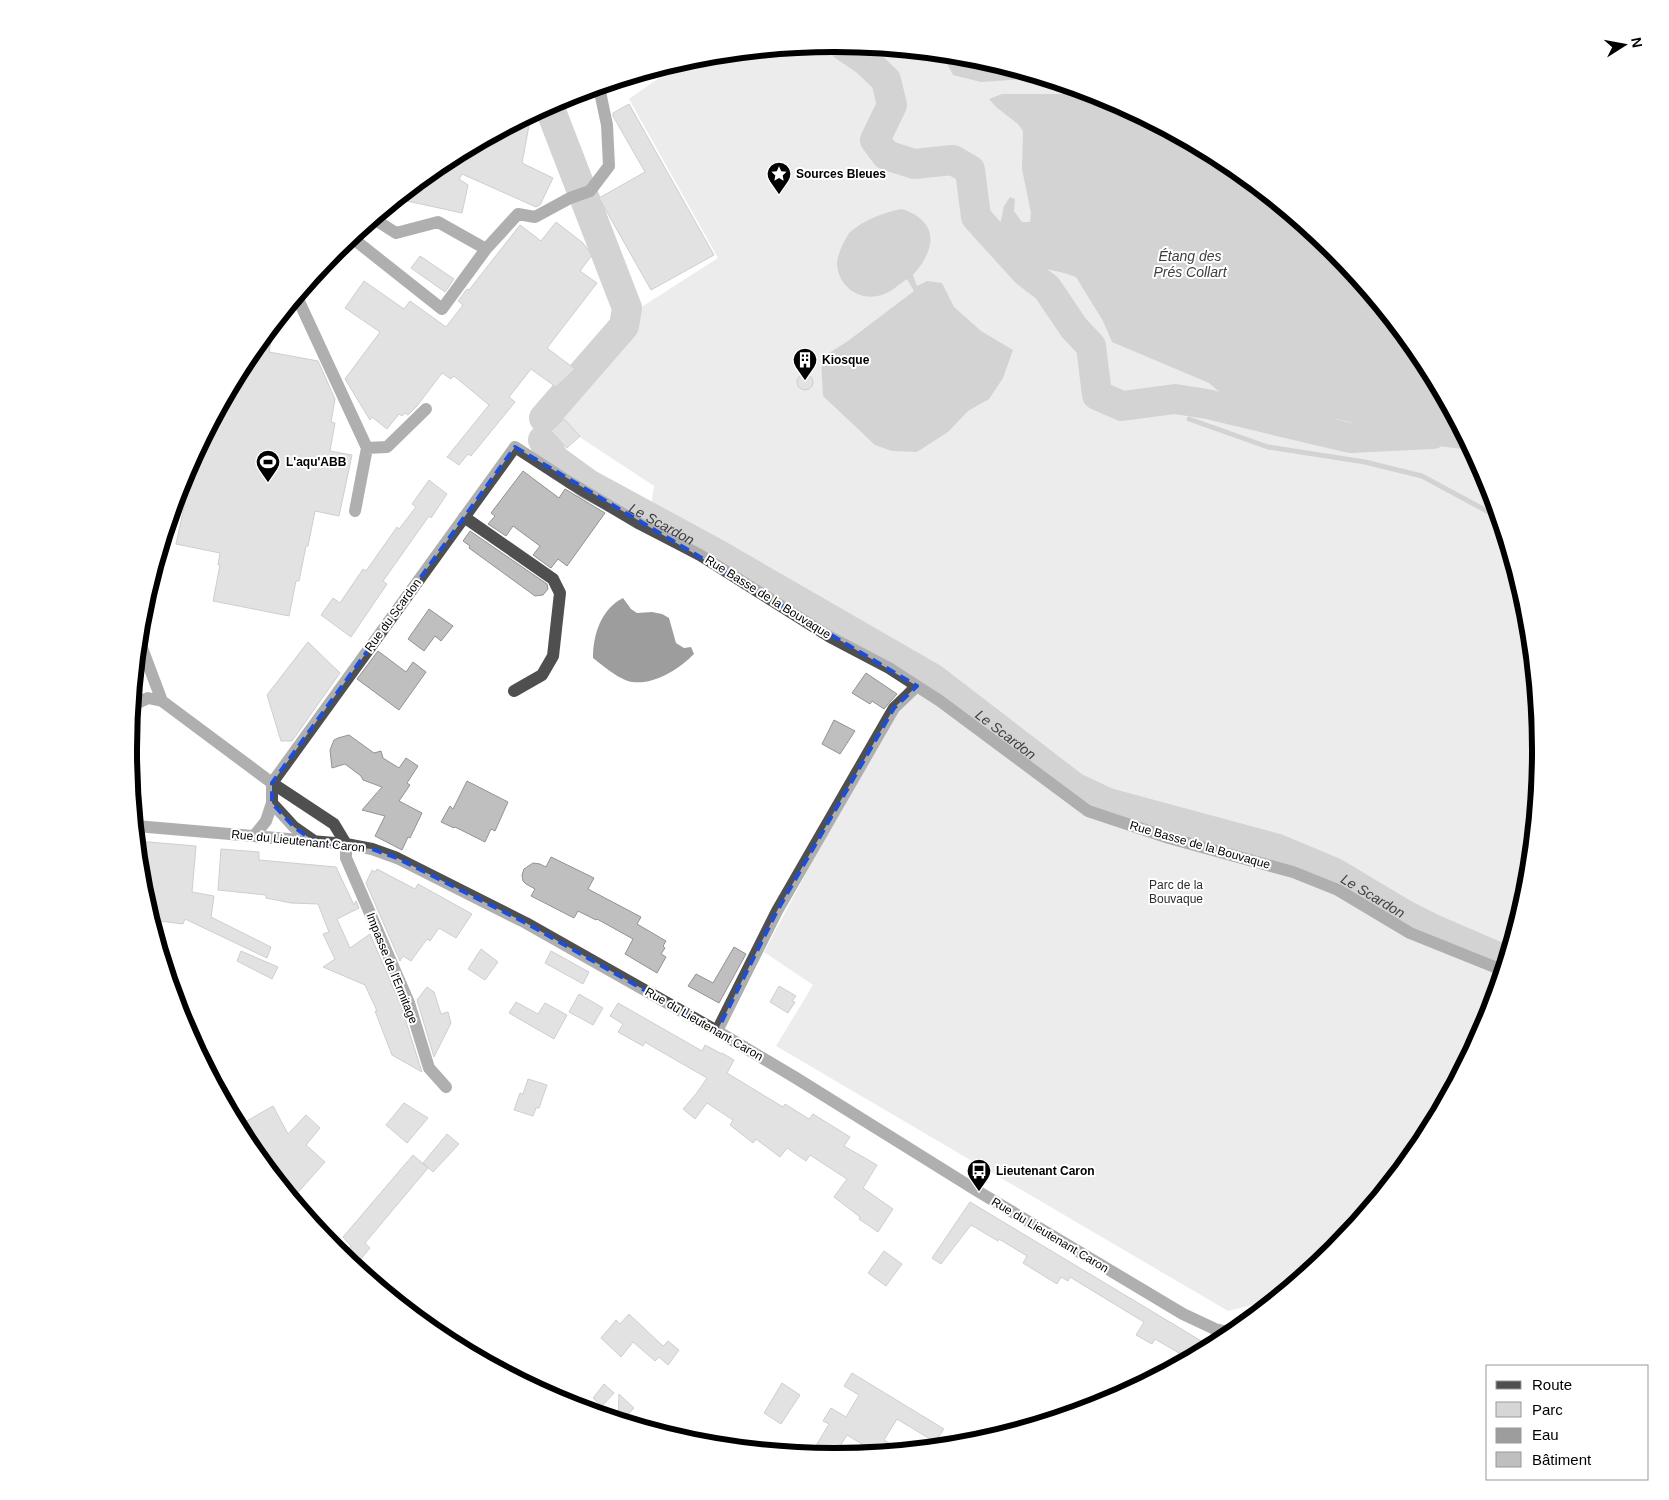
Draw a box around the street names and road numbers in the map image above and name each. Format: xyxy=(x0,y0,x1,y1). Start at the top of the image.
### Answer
street label: Rue Basse de la Bouvaque xyxy=(703,553,834,642)
street label: Rue du Scardon xyxy=(362,576,424,654)
street label: Rue Basse de la Bouvaque xyxy=(1128,818,1272,872)
street label: Rue du Lieutenant Caron xyxy=(231,827,365,855)
street label: Impasse de l'Ermitage xyxy=(363,911,421,1026)
street label: Rue du Lieutenant Caron xyxy=(642,984,766,1064)
street label: Rue du Lieutenant Caron xyxy=(989,1194,1111,1276)

